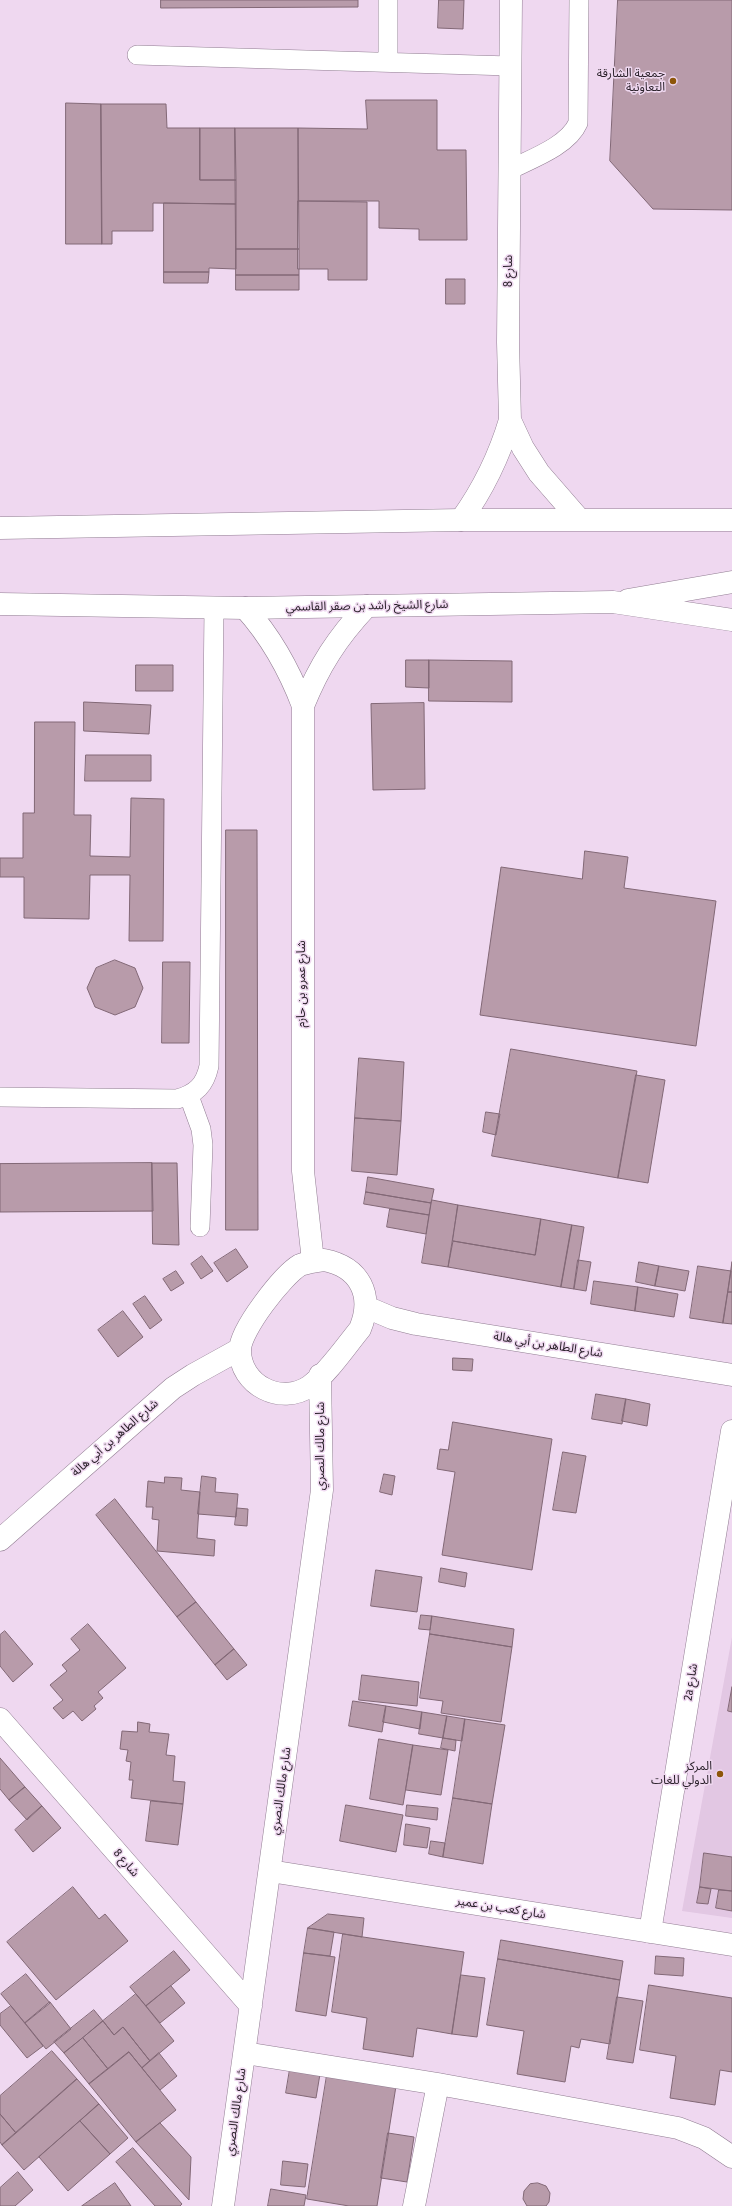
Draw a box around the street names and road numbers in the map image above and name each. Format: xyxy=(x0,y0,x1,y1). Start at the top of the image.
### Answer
street label: شارع 8 xyxy=(502,255,516,287)
street label: شارع الشيخ راشد بن صقر القاسمي xyxy=(285,597,449,615)
street label: شارع عمرو بن حازم xyxy=(295,940,309,1028)
street label: شارع الطاهر بن أبي هالة xyxy=(492,1329,604,1361)
street label: شارع الطاهر بن أبي هالة xyxy=(69,1396,161,1480)
street label: شارع مالك النصري xyxy=(314,1402,328,1490)
street label: 2a شارع xyxy=(681,1662,701,1702)
street label: شارع مالك النصري xyxy=(268,1746,294,1836)
street label: شارع 8 xyxy=(110,1846,142,1880)
street label: شارع كعب بن عمير xyxy=(455,1894,547,1922)
street label: شارع مالك النصري xyxy=(223,2067,249,2157)

